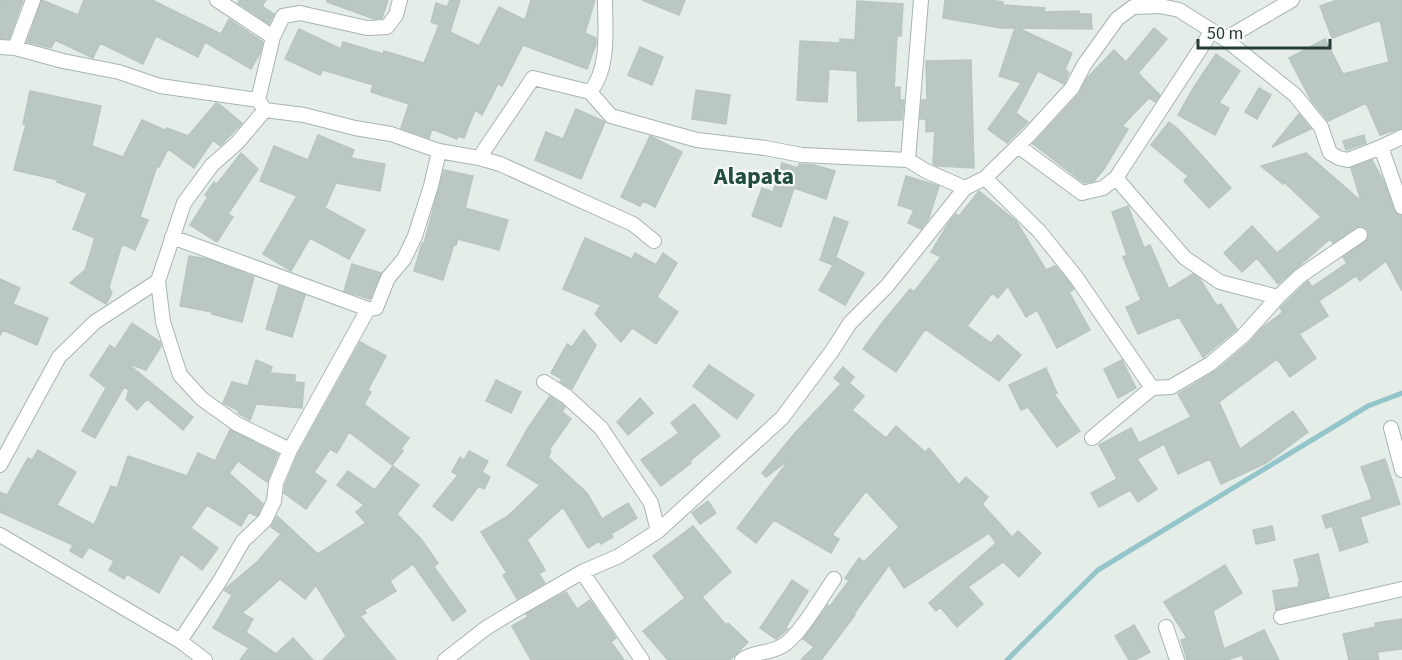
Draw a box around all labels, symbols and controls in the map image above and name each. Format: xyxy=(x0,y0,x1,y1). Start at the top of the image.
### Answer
scale bar xyxy=(1198,12,1330,50)
text: 50 m xyxy=(1207,21,1243,46)
district label: Alapata xyxy=(713,159,794,194)

